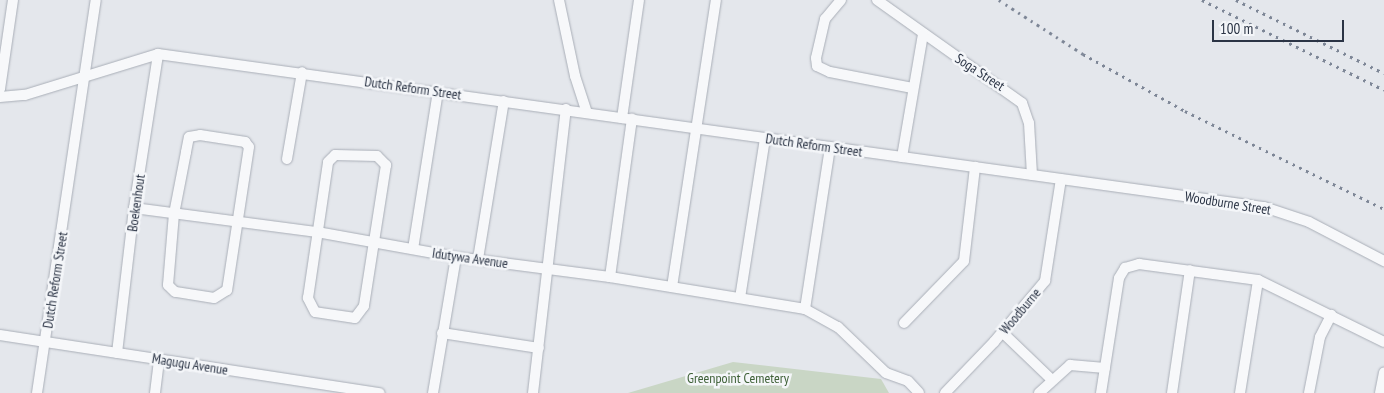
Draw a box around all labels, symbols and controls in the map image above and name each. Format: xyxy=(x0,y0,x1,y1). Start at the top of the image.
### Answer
scale bar xyxy=(1214,10,1346,42)
text: 100 m xyxy=(1220,19,1253,38)
street label: Soga Street xyxy=(952,50,1008,94)
street label: Dutch Reform Street xyxy=(363,73,463,103)
street label: Dutch Reform Street xyxy=(764,130,864,160)
street label: Boekenhout xyxy=(124,173,148,233)
street label: Woodburne Street xyxy=(1184,188,1272,218)
street label: Dutch Reform Street xyxy=(39,230,71,330)
street label: Idutywa Avenue xyxy=(431,244,509,272)
street label: Woodburne xyxy=(996,285,1044,337)
street label: Magugu Avenue xyxy=(151,350,229,378)
park label: Greenpoint Cemetery xyxy=(687,370,789,386)

